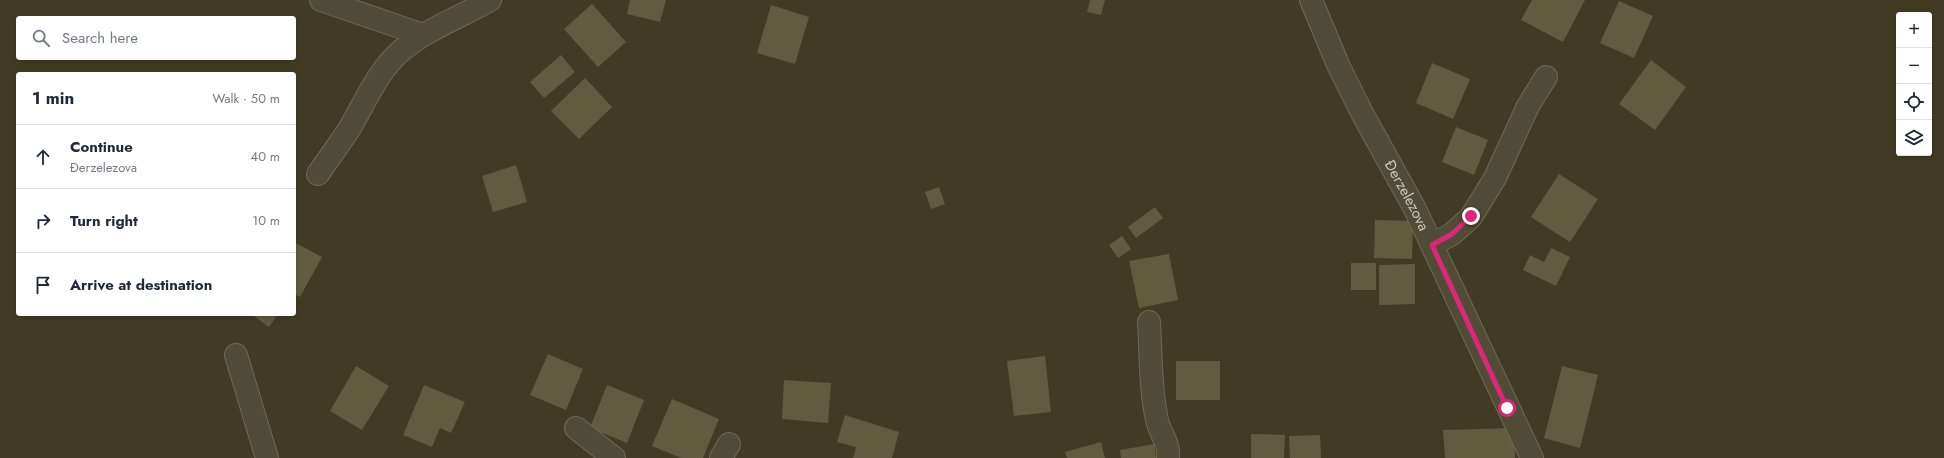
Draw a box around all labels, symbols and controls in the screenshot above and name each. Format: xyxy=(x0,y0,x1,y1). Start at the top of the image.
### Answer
map controls xyxy=(1896,12,1932,156)
button: + xyxy=(1896,12,1932,48)
search box xyxy=(16,16,296,60)
icon: search xyxy=(30,27,52,49)
text: Search here xyxy=(62,27,138,49)
button: − xyxy=(1896,48,1932,84)
button: locate xyxy=(1896,84,1932,120)
text: 1 min xyxy=(32,86,74,110)
text: Walk · 50 m xyxy=(213,89,280,108)
button: layers xyxy=(1896,120,1932,156)
text: Continue xyxy=(70,136,133,158)
icon: ahead xyxy=(32,146,54,168)
text: 40 m xyxy=(251,147,280,166)
street label: Đerzelezova xyxy=(1379,156,1435,235)
text: Đerzelezova xyxy=(70,158,137,177)
route end xyxy=(1462,207,1480,225)
icon: right xyxy=(32,210,54,232)
text: Turn right xyxy=(70,210,138,232)
text: 10 m xyxy=(252,211,280,230)
icon: arrive xyxy=(32,274,54,296)
text: Arrive at destination xyxy=(70,274,212,296)
route start xyxy=(1498,399,1516,417)

